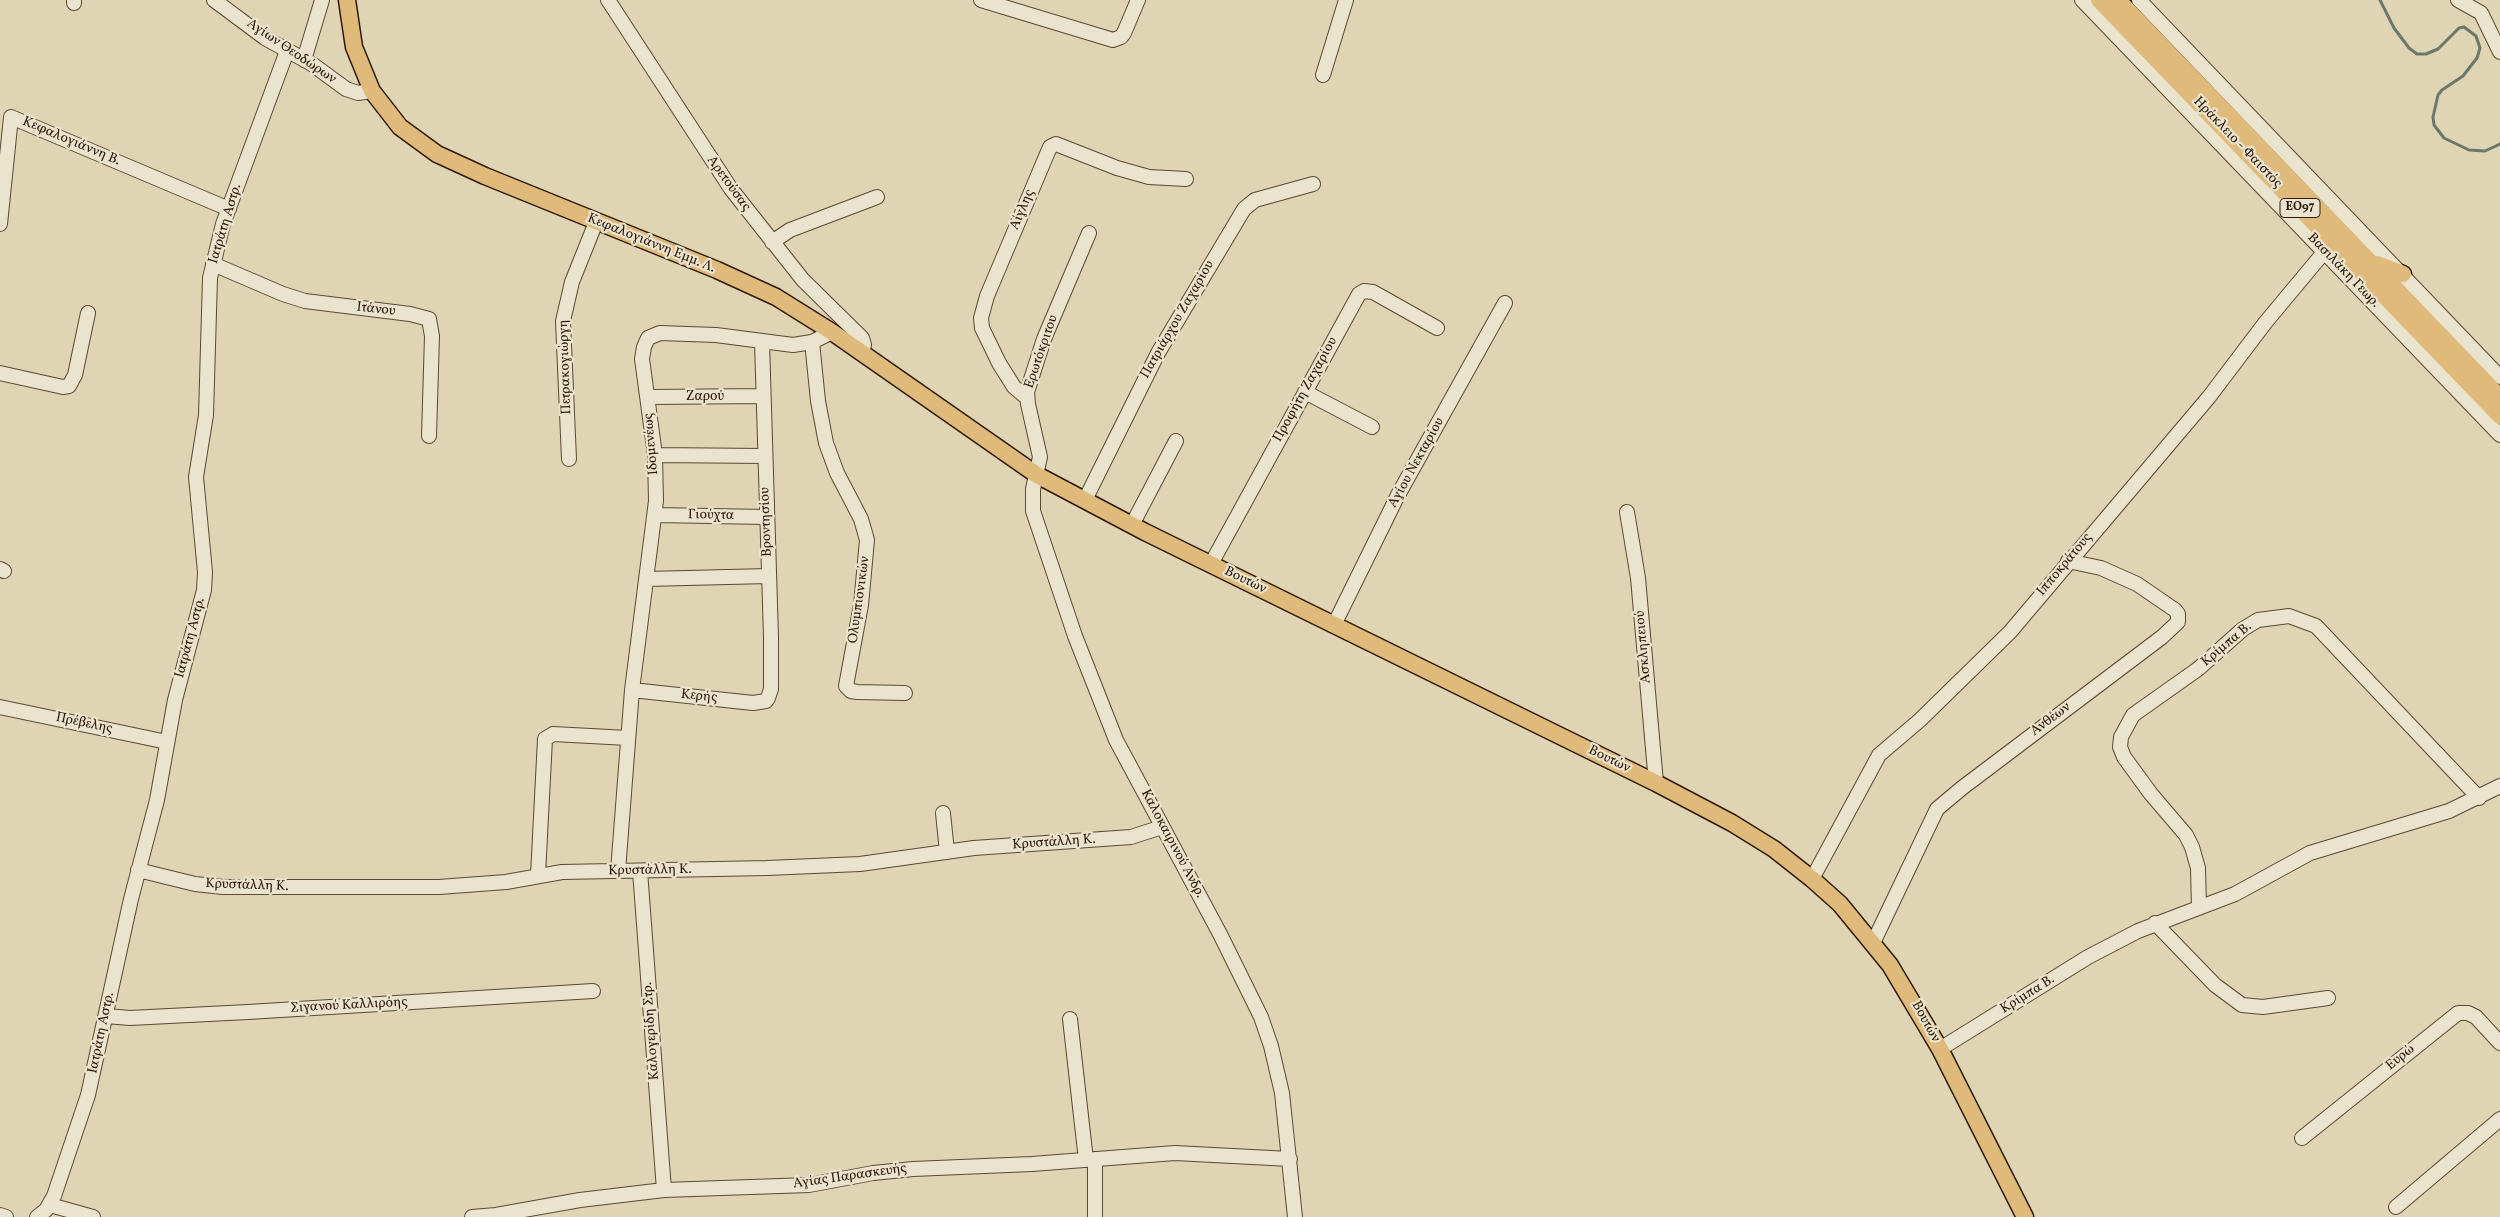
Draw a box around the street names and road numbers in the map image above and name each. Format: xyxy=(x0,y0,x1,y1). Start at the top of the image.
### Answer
street label: Αγίων Θεοδώρων xyxy=(243,16,339,88)
street label: Ηράκλειο - Φαιστός xyxy=(2189,94,2285,192)
street label: Κεφαλογιάννη Β. xyxy=(19,114,123,170)
street label: Αρετούσας xyxy=(702,153,754,215)
street label: Ιατράτη Αστρ. xyxy=(206,182,246,266)
street label: Αίγλης xyxy=(1007,187,1039,233)
road number: ΕΟ97 xyxy=(2280,198,2320,218)
street label: Κεφαλογιάννη Εμμ. Λ. xyxy=(585,211,717,277)
street label: Βασιλάκη Γεωρ. xyxy=(2303,230,2383,312)
street label: Πατριάρχου Ζαχαρίου xyxy=(1137,258,1219,382)
street label: Ιτάνου xyxy=(356,300,396,320)
street label: Ερωτόκριτου xyxy=(1022,313,1062,391)
street label: Πετρακογιώργη xyxy=(556,319,576,415)
street label: Προφήτη Ζαχαρίου xyxy=(1270,335,1342,445)
street label: Ζαρού xyxy=(686,389,724,405)
street label: Ιδομενέως xyxy=(641,412,663,476)
street label: Αγίου Νεκταρίου xyxy=(1385,415,1449,511)
street label: Βροντησίου xyxy=(757,487,777,557)
street label: Γιούχτα xyxy=(688,507,734,525)
street label: Ιπποκράτους xyxy=(2034,530,2096,600)
street label: Ολυμπιονικών xyxy=(846,555,874,645)
street label: Βουτών xyxy=(1221,564,1269,598)
street label: Ιατράτη Αστρ. xyxy=(172,596,210,680)
street label: Ασκληπειού xyxy=(1632,610,1656,684)
street label: Κρίμπα Β. xyxy=(2198,619,2256,671)
street label: Κερής xyxy=(680,687,718,707)
street label: Ανθέων xyxy=(2028,700,2074,740)
street label: Πρέβελης xyxy=(54,710,114,738)
street label: Βουτών xyxy=(1585,743,1633,777)
street label: Καλοκαιρινού Ανδρ. xyxy=(1136,787,1208,901)
street label: Κρυστάλλη Κ. xyxy=(1012,832,1096,854)
street label: Κρυστάλλη Κ. xyxy=(608,862,692,880)
street label: Κρυστάλλη Κ. xyxy=(205,876,289,896)
street label: Κρίμπα Β. xyxy=(1998,972,2058,1018)
street label: Καλογερίδη Στρ. xyxy=(640,981,664,1081)
street label: Ιατράτη Αστρ. xyxy=(85,991,119,1075)
street label: Σιγανού Καλλιρόης xyxy=(290,995,408,1017)
street label: Βουτών xyxy=(1907,998,1943,1046)
street label: Ευρώ xyxy=(2383,1041,2419,1075)
street label: Αγίας Παρασκευής xyxy=(792,1161,908,1193)

